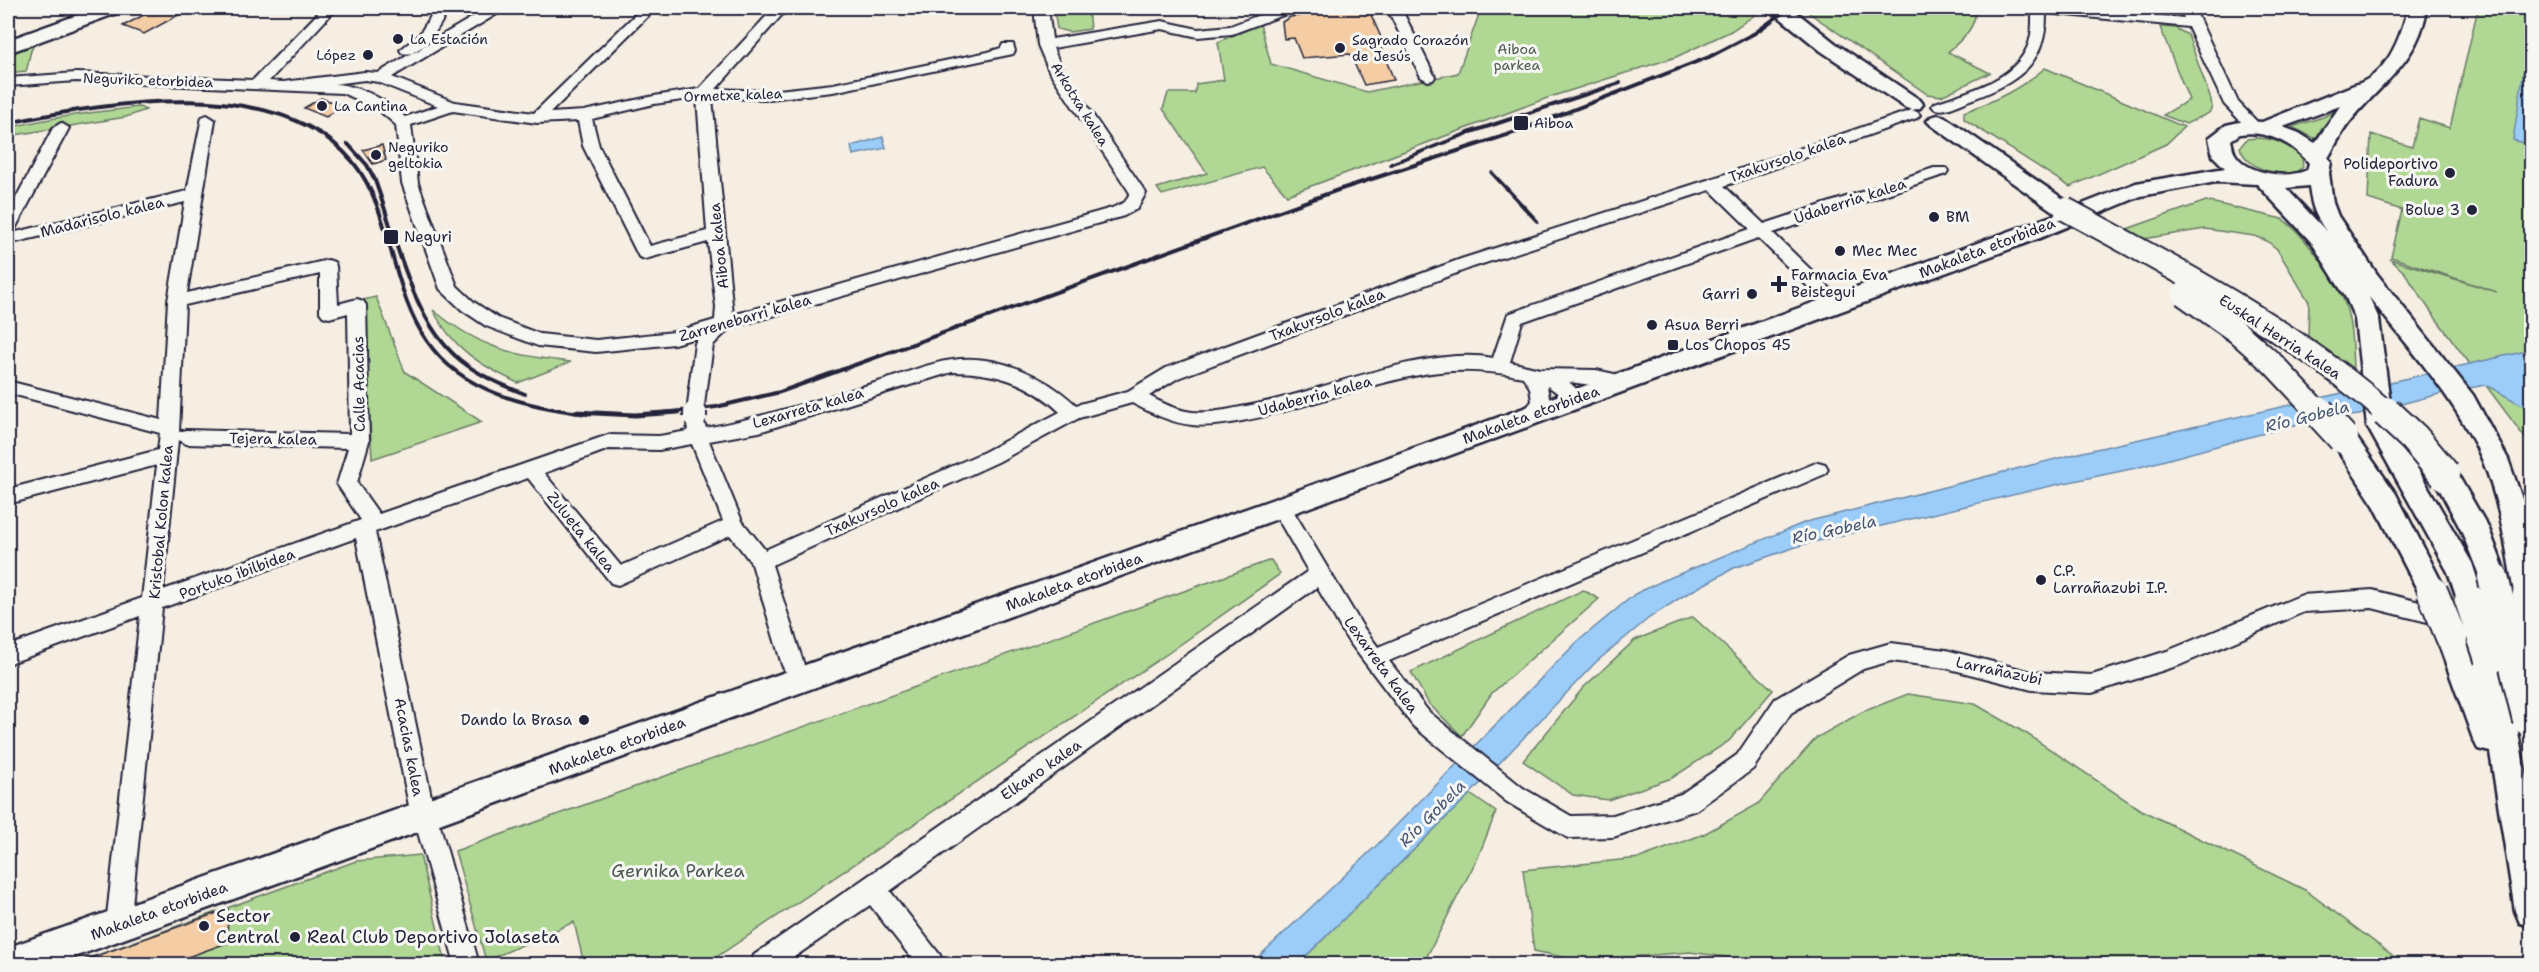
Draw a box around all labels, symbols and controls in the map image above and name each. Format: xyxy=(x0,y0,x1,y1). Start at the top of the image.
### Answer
place label: La Estación xyxy=(410,30,488,48)
place label: Sagrado Corazón de Jesús xyxy=(1352,31,1469,65)
marker: La Estación xyxy=(391,32,405,46)
park label: Aiboa parkea xyxy=(1494,40,1541,74)
marker: Sagrado Corazón de Jesús xyxy=(1333,41,1347,55)
place label: López xyxy=(316,46,356,64)
marker: López xyxy=(361,48,375,62)
street label: Arkotxa kalea xyxy=(1047,59,1113,150)
street label: Neguriko etorbidea xyxy=(83,69,214,91)
street label: Ormetxe kalea xyxy=(683,84,783,106)
place label: La Cantina xyxy=(334,97,408,115)
marker: La Cantina xyxy=(315,99,329,113)
marker: Aiboa xyxy=(1512,114,1530,132)
place label: Aiboa xyxy=(1534,114,1574,132)
street label: Txakursolo kalea xyxy=(1726,128,1849,187)
place label: Neguriko geltokia xyxy=(388,138,448,172)
marker: Neguriko geltokia xyxy=(369,148,383,162)
place label: Polideportivo Fadura xyxy=(2343,154,2439,191)
marker: Polideportivo Fadura xyxy=(2443,166,2457,180)
street label: Udaberria kalea xyxy=(1791,173,1909,229)
street label: Madarisolo kalea xyxy=(38,192,167,242)
place label: Bolue 3 xyxy=(2405,200,2460,220)
street label: Aiboa kalea xyxy=(704,201,733,290)
marker: Bolue 3 xyxy=(2465,203,2479,217)
place label: BM xyxy=(1946,207,1970,227)
marker: BM xyxy=(1927,210,1941,224)
street label: Makaleta etorbidea xyxy=(1916,213,2059,283)
place label: Neguri xyxy=(404,227,452,247)
marker: Neguri xyxy=(382,228,400,246)
place label: Mec Mec xyxy=(1852,241,1918,261)
marker: Mec Mec xyxy=(1833,244,1847,258)
place label: Farmacia Eva Beistegui xyxy=(1791,265,1888,302)
marker: Farmacia Eva Beistegui xyxy=(1772,277,1786,291)
street label: Txakursolo kalea xyxy=(1266,283,1388,346)
place label: Garri xyxy=(1702,284,1740,304)
marker: Garri xyxy=(1745,287,1759,301)
street label: Zarrenebarri kalea xyxy=(677,289,814,346)
street label: Euskal Herria kalea xyxy=(2215,290,2345,384)
place label: Asua Berri xyxy=(1664,315,1739,335)
marker: Asua Berri xyxy=(1645,318,1659,332)
place label: Los Chopos 45 xyxy=(1685,335,1791,355)
street label: Calle Acacias xyxy=(348,336,370,432)
marker: Los Chopos 45 xyxy=(1666,338,1680,352)
street label: Udaberria kalea xyxy=(1256,371,1375,421)
street label: Makaleta etorbidea xyxy=(1460,381,1603,449)
street label: Lexarreta kalea xyxy=(750,382,866,433)
water label: Río Gobela xyxy=(2263,396,2351,437)
street label: Tejera kalea xyxy=(229,428,318,450)
street label: Kristobal Kolon kalea xyxy=(144,443,178,600)
street label: Txakursolo kalea xyxy=(822,473,943,541)
street label: Zulueta kalea xyxy=(542,487,620,577)
water label: Río Gobela xyxy=(1790,510,1878,549)
street label: Portuko ibilbidea xyxy=(176,544,298,604)
street label: Makaleta etorbidea xyxy=(1003,548,1146,616)
place label: C.P. Larrañazubi I.P. xyxy=(2053,561,2168,598)
marker: C.P. Larrañazubi I.P. xyxy=(2034,573,2048,587)
street label: Lexarreta kalea xyxy=(1339,613,1423,718)
street label: Larrañazubi xyxy=(1954,652,2044,690)
street label: Acacias kalea xyxy=(390,696,428,799)
place label: Dando la Brasa xyxy=(461,710,573,730)
street label: Makaleta etorbidea xyxy=(546,712,689,780)
marker: Dando la Brasa xyxy=(577,713,591,727)
street label: Elkano kalea xyxy=(997,734,1086,805)
water label: Río Gobela xyxy=(1395,775,1470,851)
park label: Gernika Parkea xyxy=(611,859,745,883)
street label: Makaleta etorbidea xyxy=(88,877,231,945)
place label: Sector Central xyxy=(216,904,280,949)
marker: Sector Central xyxy=(197,919,211,933)
place label: Real Club Deportivo Jolaseta xyxy=(307,925,560,949)
marker: Real Club Deportivo Jolaseta xyxy=(288,930,302,944)

